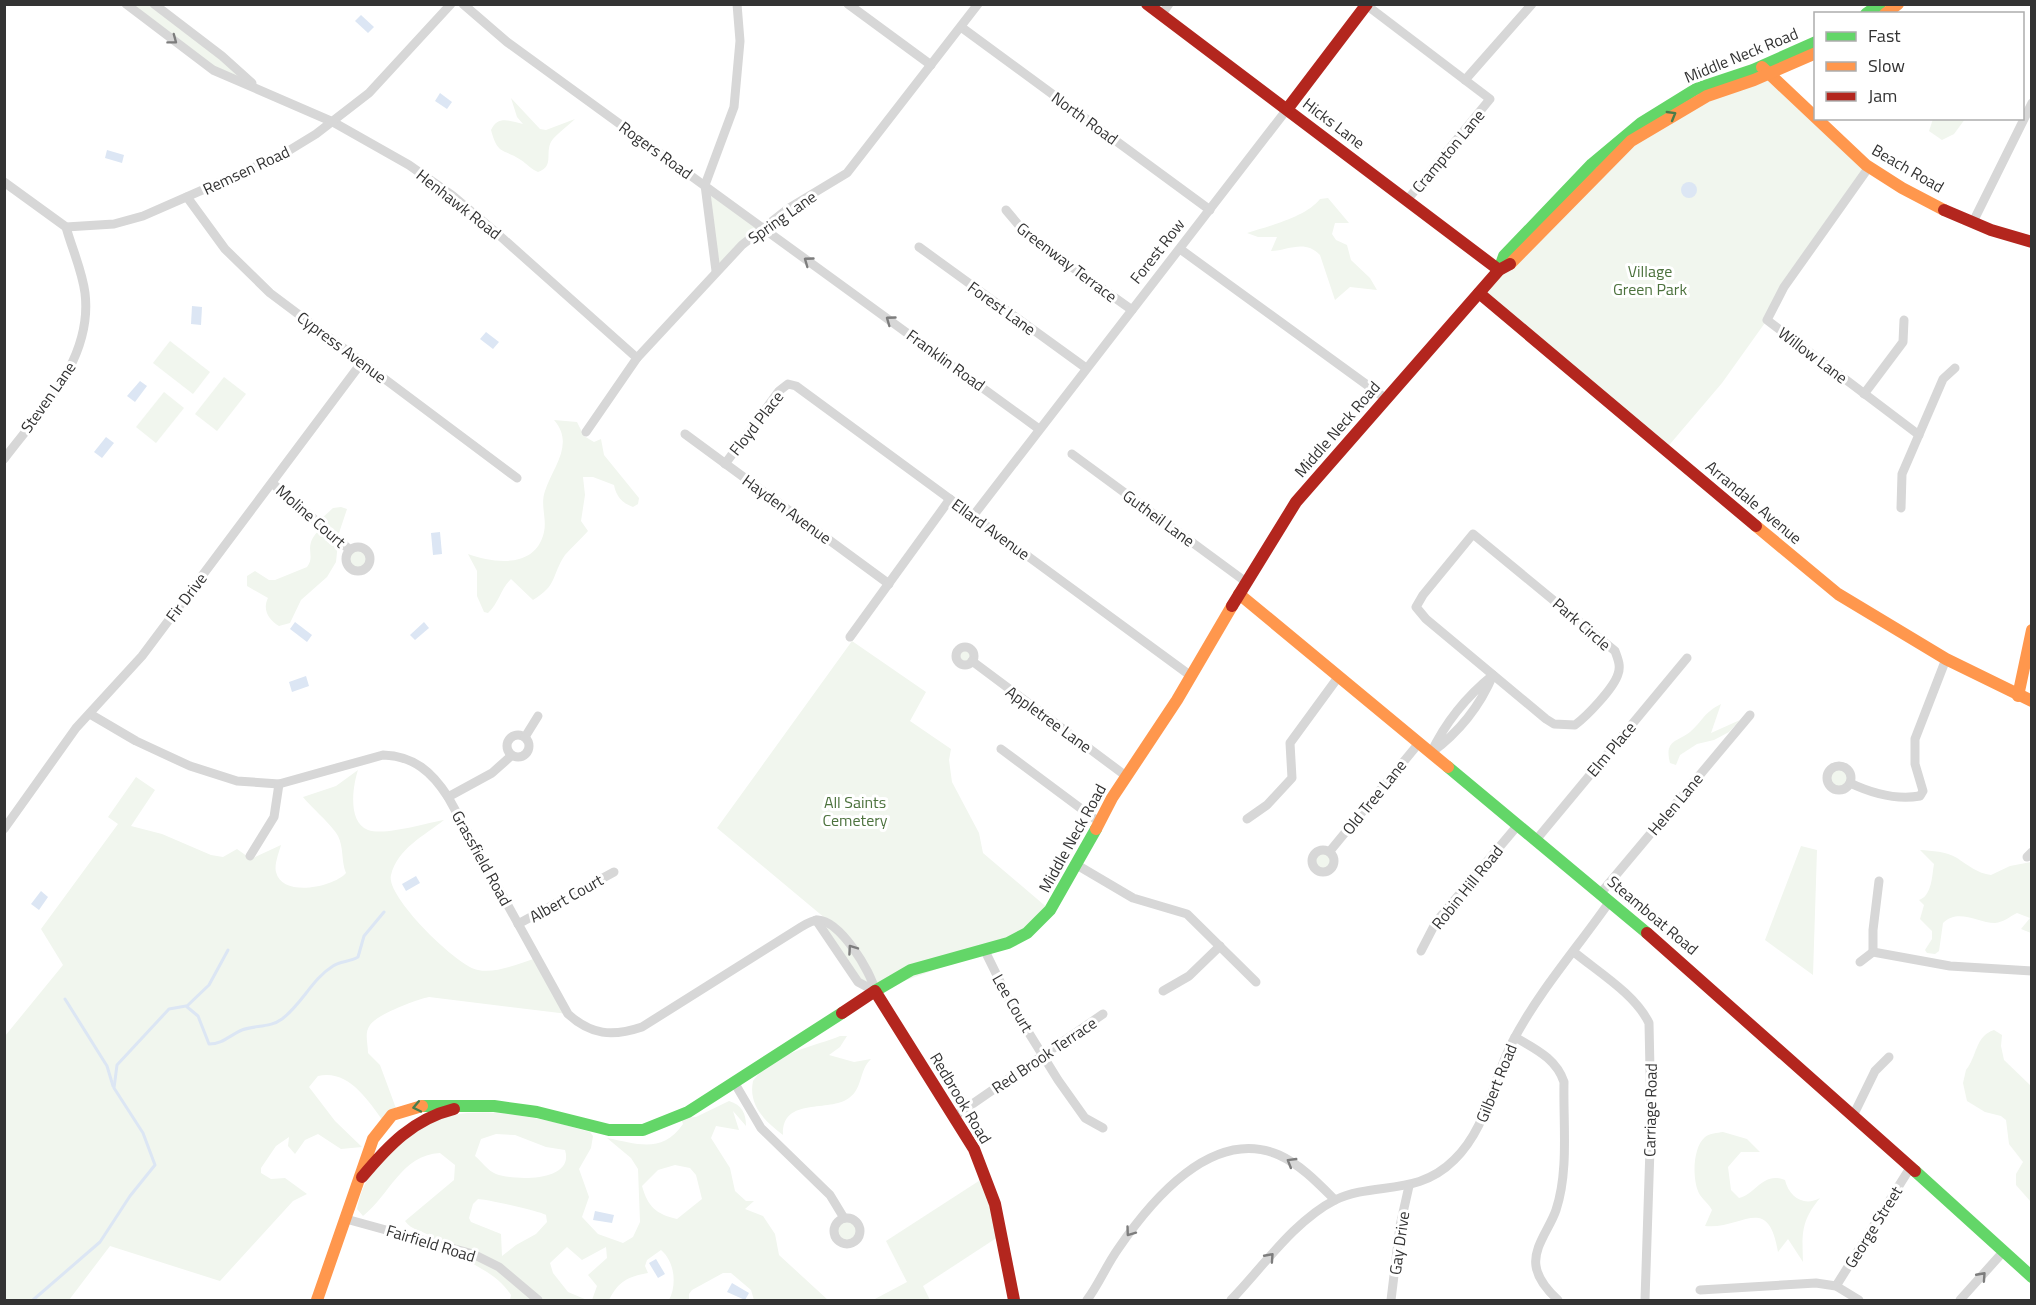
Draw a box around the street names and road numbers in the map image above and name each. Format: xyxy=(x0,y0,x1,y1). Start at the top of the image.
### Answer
street label: Middle Neck Road xyxy=(1681,21,1801,89)
street label: North Road xyxy=(1047,86,1123,150)
street label: Hicks Lane xyxy=(1298,92,1370,154)
street label: Crampton Lane xyxy=(1406,104,1490,198)
street label: Rogers Road xyxy=(614,115,698,185)
street label: Beach Road xyxy=(1867,138,1949,198)
street label: Remsen Road xyxy=(199,139,293,201)
street label: Henhawk Road xyxy=(411,163,507,245)
street label: Spring Lane xyxy=(743,185,821,249)
street label: Forest Row xyxy=(1124,213,1190,289)
street label: Greenway Terrace xyxy=(1012,216,1122,308)
street label: Forest Lane xyxy=(963,275,1041,341)
street label: Cypress Avenue xyxy=(292,305,392,389)
street label: Willow Lane xyxy=(1773,321,1853,389)
street label: Franklin Road xyxy=(902,323,990,397)
street label: Steven Lane xyxy=(15,356,81,438)
street label: Middle Neck Road xyxy=(1288,376,1386,482)
street label: Floyd Place xyxy=(723,386,789,460)
street label: Arrandale Avenue xyxy=(1701,455,1807,549)
street label: Hayden Avenue xyxy=(737,468,837,550)
street label: Moline Court xyxy=(271,479,352,553)
street label: Gutheil Lane xyxy=(1118,484,1200,552)
street label: Ellard Avenue xyxy=(947,492,1035,566)
street label: Fir Drive xyxy=(160,567,212,627)
street label: Park Circle xyxy=(1548,592,1616,656)
street label: Appletree Lane xyxy=(1001,680,1097,758)
street label: Elm Place xyxy=(1581,716,1641,782)
street label: Old Tree Lane xyxy=(1336,754,1412,840)
street label: Helen Lane xyxy=(1642,768,1708,840)
street label: Middle Neck Road xyxy=(1032,779,1112,897)
street label: Grassfield Road xyxy=(446,806,518,910)
street label: Robin Hill Road xyxy=(1426,840,1508,934)
street label: Albert Court xyxy=(525,868,608,928)
street label: Steamboat Road xyxy=(1602,870,1704,960)
street label: Lee Court xyxy=(987,969,1040,1037)
street label: Red Brook Terrace xyxy=(987,1011,1101,1099)
street label: Gilbert Road xyxy=(1469,1040,1523,1126)
street label: Redbrook Road xyxy=(924,1048,998,1148)
street label: Carriage Road xyxy=(1637,1063,1663,1157)
street label: George Street xyxy=(1838,1181,1908,1273)
street label: Gay Drive xyxy=(1383,1210,1415,1276)
street label: Fairfield Road xyxy=(383,1218,479,1268)

